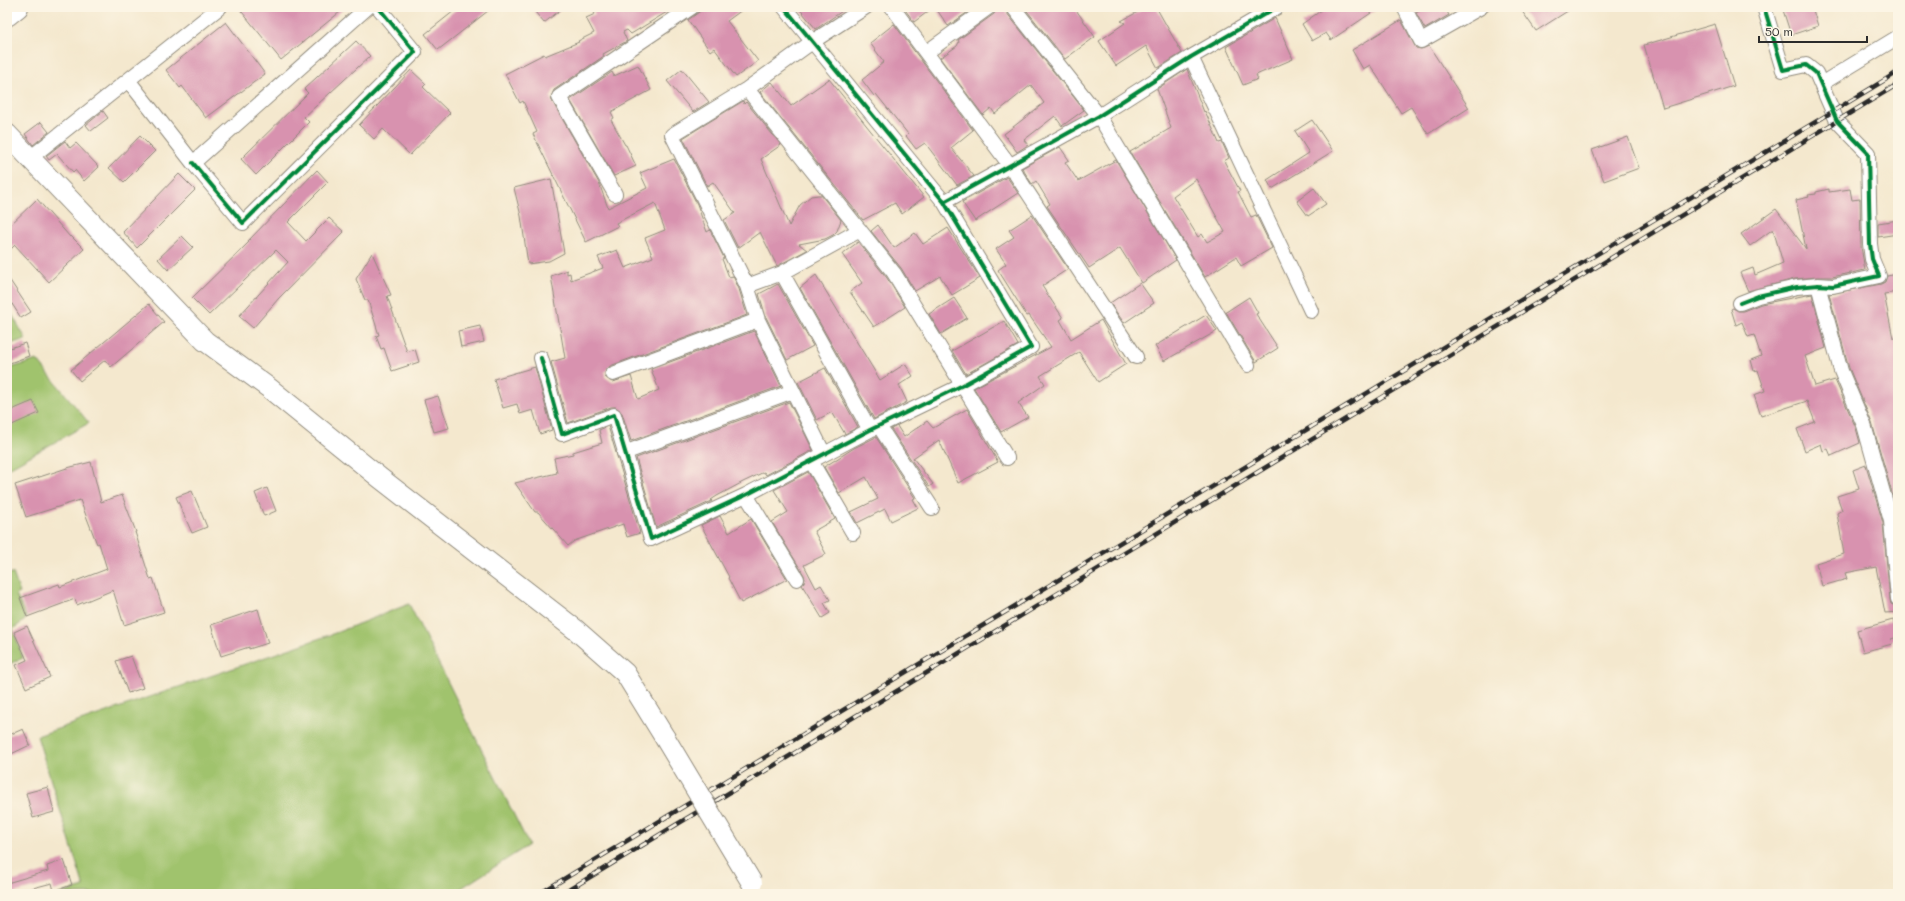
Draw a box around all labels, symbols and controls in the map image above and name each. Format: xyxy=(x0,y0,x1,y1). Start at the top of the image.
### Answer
scale bar xyxy=(1759,18,1867,44)
text: 50 m xyxy=(1765,23,1793,39)

